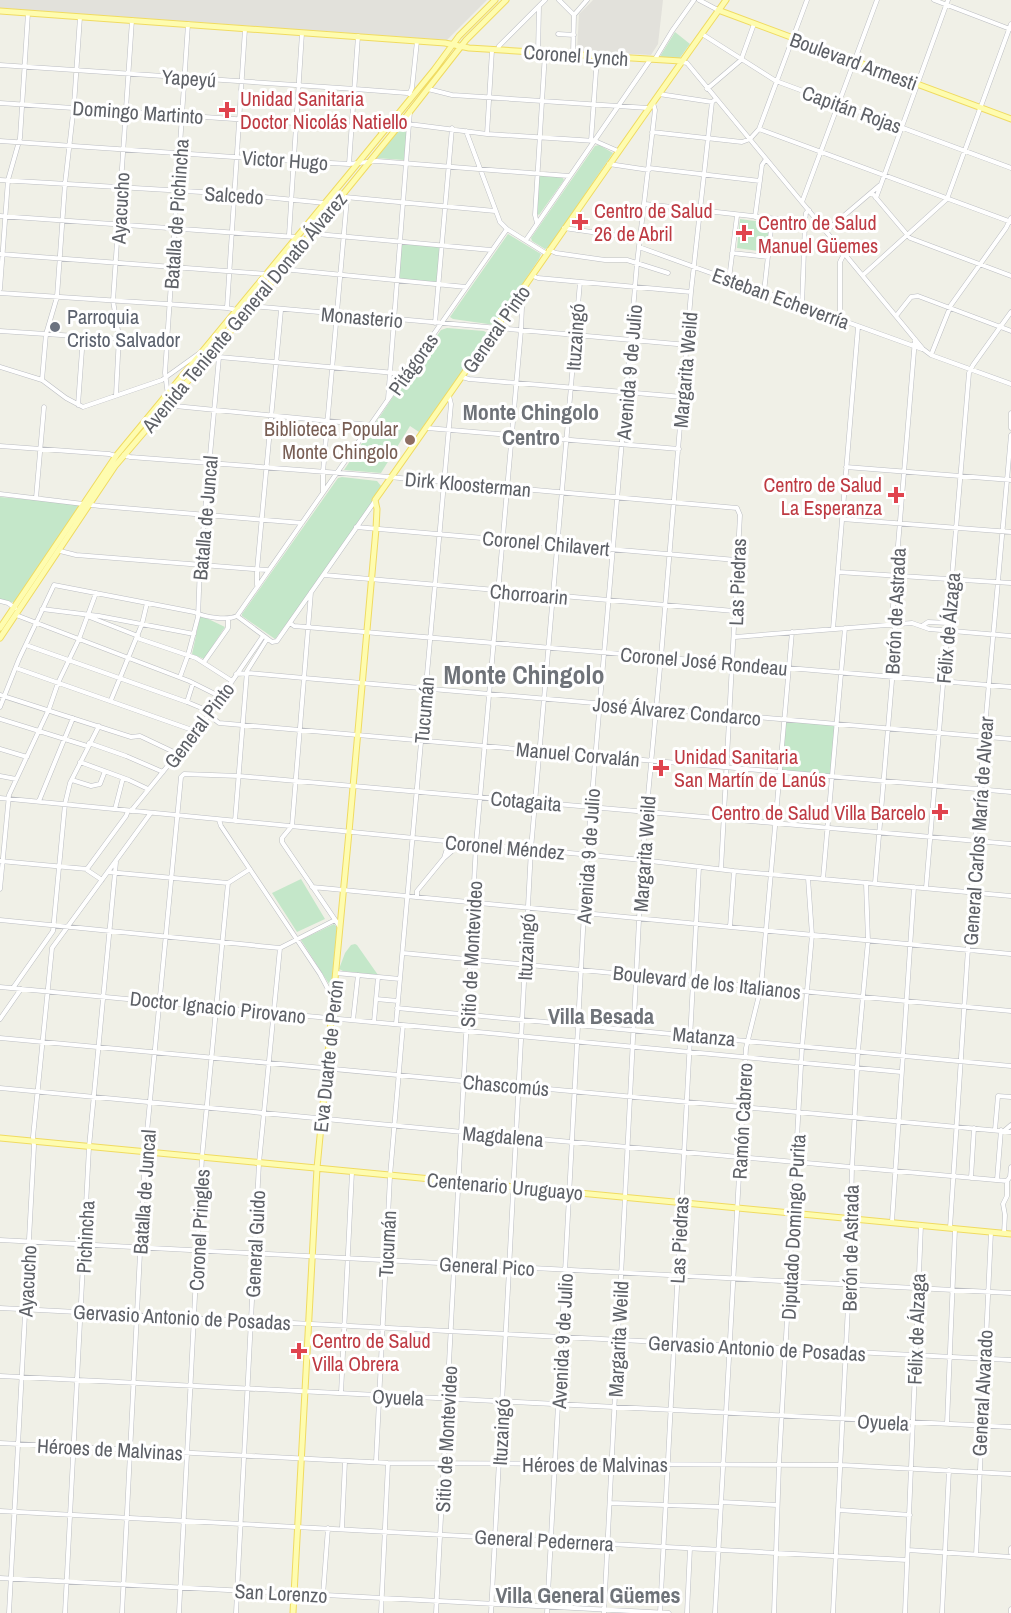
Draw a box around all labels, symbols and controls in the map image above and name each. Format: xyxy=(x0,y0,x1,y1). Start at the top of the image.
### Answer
street label: Boulevard Armesti xyxy=(786,25,922,97)
street label: Coronel Lynch xyxy=(523,38,629,72)
street label: Yapeyú xyxy=(161,63,217,93)
street label: Capitán Rojas xyxy=(799,79,905,139)
place label: Unidad Sanitaria Doctor Nicolás Natiello xyxy=(240,85,408,135)
street label: Domingo Martinto xyxy=(72,94,204,130)
marker: Unidad Sanitaria Doctor Nicolás Natiello xyxy=(218,101,236,119)
street label: Batalla de Pichincha xyxy=(157,138,195,290)
street label: Victor Hugo xyxy=(241,144,329,176)
street label: Ayacucho xyxy=(105,171,135,246)
street label: Salcedo xyxy=(203,179,265,211)
street label: Avenida Teniente General Donato Álvarez xyxy=(135,186,353,439)
place label: Centro de Salud 26 de Abril xyxy=(594,197,713,247)
place label: Centro de Salud Manuel Güemes xyxy=(758,209,878,259)
marker: Centro de Salud 26 de Abril xyxy=(571,213,589,231)
marker: Centro de Salud Manuel Güemes xyxy=(735,224,753,242)
street label: Esteban Echeverría xyxy=(709,261,853,335)
street label: General Pinto xyxy=(456,280,536,378)
street label: Monasterio xyxy=(320,300,404,334)
street label: Ituzaingó xyxy=(559,302,591,372)
place label: Parroquia Cristo Salvador xyxy=(67,303,181,353)
street label: Avenida 9 de Julio xyxy=(610,303,648,442)
street label: Margarita Weild xyxy=(666,311,704,429)
marker: Parroquia Cristo Salvador xyxy=(48,320,62,334)
street label: Pitágoras xyxy=(382,328,444,400)
district label: Monte Chingolo Centro xyxy=(463,397,599,452)
place label: Biblioteca Popular Monte Chingolo xyxy=(264,415,399,465)
marker: Biblioteca Popular Monte Chingolo xyxy=(403,433,417,447)
street label: Batalla de Juncal xyxy=(186,455,224,581)
street label: Dirk Kloosterman xyxy=(404,465,532,503)
place label: Centro de Salud La Esperanza xyxy=(763,471,882,521)
marker: Centro de Salud La Esperanza xyxy=(887,486,905,504)
street label: Coronel Chilavert xyxy=(481,524,611,562)
street label: Las Piedras xyxy=(722,538,752,626)
street label: Berón de Astrada xyxy=(878,547,912,675)
street label: Félix de Álzaga xyxy=(930,571,966,685)
street label: Chorroarin xyxy=(489,577,569,611)
street label: Coronel José Rondeau xyxy=(619,640,789,682)
district label: Monte Chingolo xyxy=(443,657,605,692)
street label: Tucumán xyxy=(408,675,440,745)
street label: General Pinto xyxy=(158,676,240,774)
street label: José Álvarez Condarco xyxy=(592,690,762,732)
street label: General Carlos María de Alvear xyxy=(957,715,1000,947)
street label: Manuel Corvalán xyxy=(515,735,641,773)
place label: Unidad Sanitaria San Martín de Lanús xyxy=(674,743,826,793)
marker: Unidad Sanitaria San Martín de Lanús xyxy=(652,759,670,777)
street label: Cotagaita xyxy=(489,784,563,818)
street label: Avenida 9 de Julio xyxy=(570,787,606,926)
street label: Margarita Weild xyxy=(626,795,662,913)
place label: Centro de Salud Villa Barcelo xyxy=(711,799,926,826)
marker: Centro de Salud Villa Barcelo xyxy=(931,803,949,821)
street label: Coronel Méndez xyxy=(444,828,566,866)
street label: Sitio de Montevideo xyxy=(454,880,488,1028)
street label: Ituzaingó xyxy=(511,913,541,981)
street label: Boulevard de los Italianos xyxy=(612,959,802,1005)
street label: Eva Duarte de Perón xyxy=(307,978,349,1134)
street label: Doctor Ignacio Pirovano xyxy=(129,984,307,1030)
district label: Villa Besada xyxy=(548,1001,654,1031)
street label: Matanza xyxy=(671,1020,737,1052)
street label: Ramón Cabrero xyxy=(725,1062,759,1180)
street label: Chascomús xyxy=(462,1068,550,1102)
street label: Magdalena xyxy=(461,1119,545,1153)
street label: Batalla de Juncal xyxy=(126,1129,162,1255)
street label: Diputado Domingo Purita xyxy=(775,1133,811,1321)
street label: Centenario Uruguayo xyxy=(426,1166,584,1206)
street label: Coronel Pringles xyxy=(182,1168,216,1292)
street label: Berón de Astrada xyxy=(835,1184,865,1312)
street label: General Guido xyxy=(239,1190,271,1298)
street label: Las Piedras xyxy=(663,1196,695,1284)
street label: Pichincha xyxy=(70,1200,100,1274)
street label: Tucumán xyxy=(372,1210,402,1278)
street label: Ayacucho xyxy=(12,1244,42,1319)
street label: General Pico xyxy=(438,1250,536,1282)
street label: Avenida 9 de Julio xyxy=(545,1273,579,1410)
street label: Félix de Álzaga xyxy=(901,1273,931,1385)
street label: Margarita Weild xyxy=(601,1280,635,1398)
street label: Gervasio Antonio de Posadas xyxy=(72,1298,292,1336)
place label: Centro de Salud Villa Obrera xyxy=(312,1327,431,1377)
street label: Gervasio Antonio de Posadas xyxy=(647,1329,867,1367)
street label: General Alvarado xyxy=(965,1329,999,1457)
marker: Centro de Salud Villa Obrera xyxy=(290,1342,308,1360)
street label: Sitio de Montevideo xyxy=(429,1365,463,1513)
street label: Oyuela xyxy=(371,1382,425,1412)
street label: Ituzaingó xyxy=(486,1398,516,1466)
street label: Oyuela xyxy=(856,1407,910,1437)
street label: Héroes de Malvinas xyxy=(36,1432,184,1466)
street label: Héroes de Malvinas xyxy=(522,1451,668,1478)
street label: General Pedernera xyxy=(474,1523,614,1557)
street label: San Lorenzo xyxy=(234,1577,328,1609)
district label: Villa General Güemes xyxy=(495,1580,681,1610)

